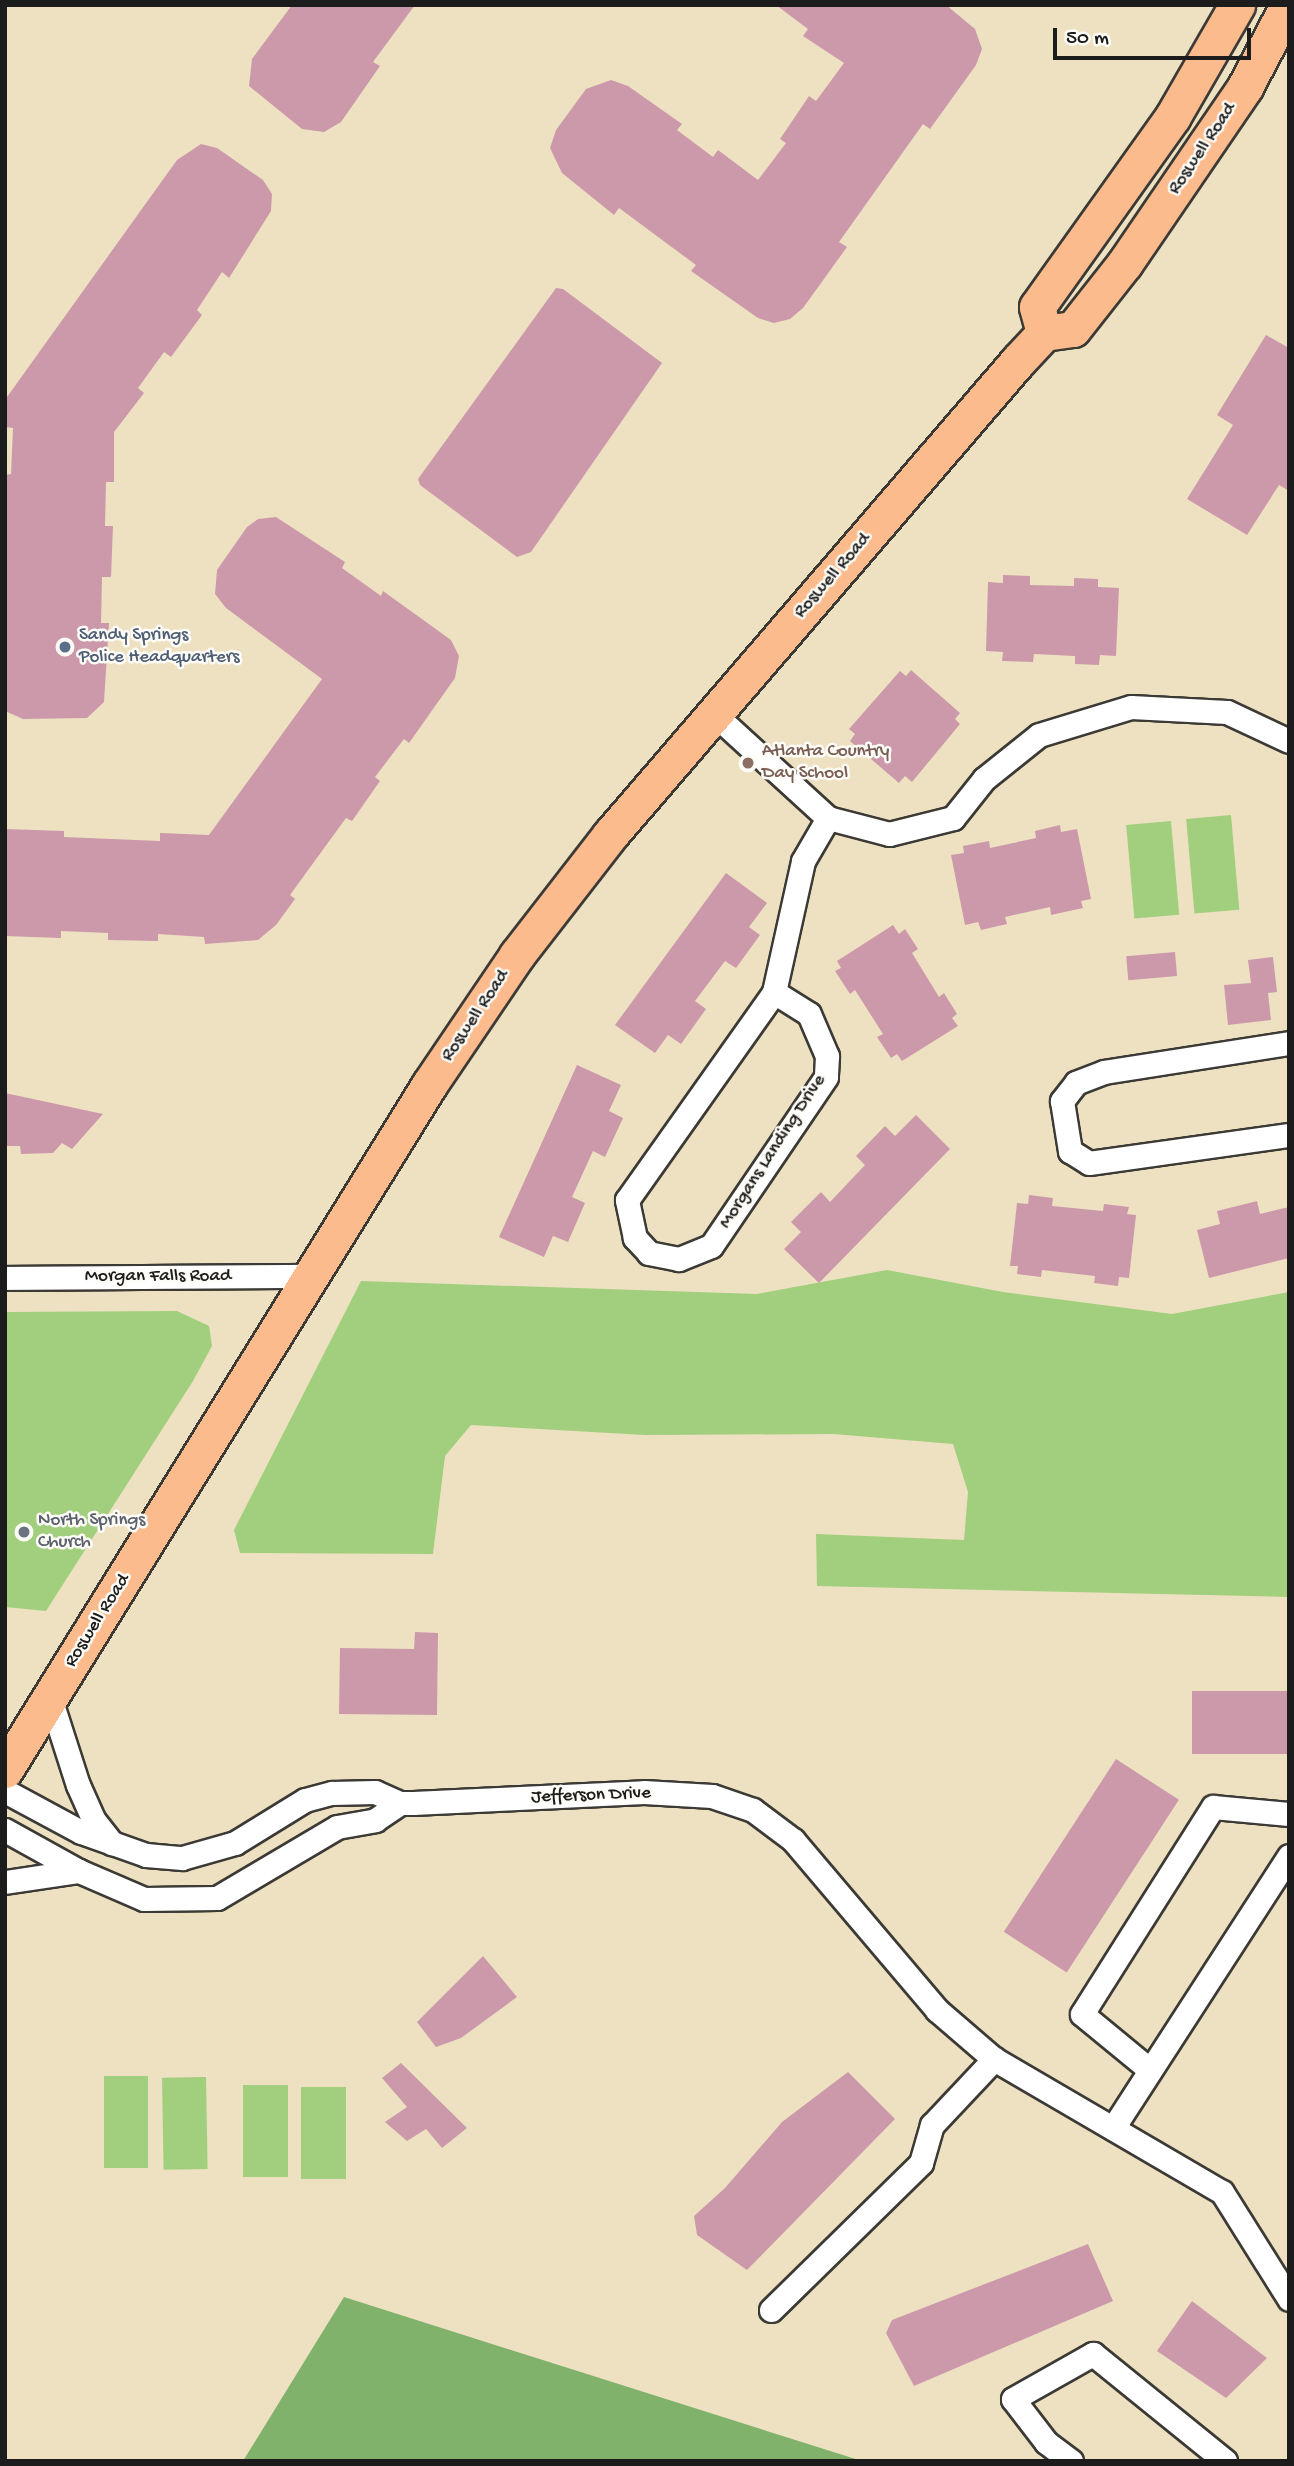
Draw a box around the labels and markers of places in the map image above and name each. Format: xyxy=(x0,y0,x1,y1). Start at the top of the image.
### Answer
place label: Sandy Springs Police Headquarters xyxy=(79,625,240,669)
marker: Sandy Springs Police Headquarters xyxy=(57,639,73,655)
place label: Atlanta Country Day School xyxy=(762,741,889,785)
marker: Atlanta Country Day School xyxy=(740,755,756,771)
place label: North Springs Church xyxy=(38,1510,145,1554)
marker: North Springs Church xyxy=(16,1524,32,1540)

